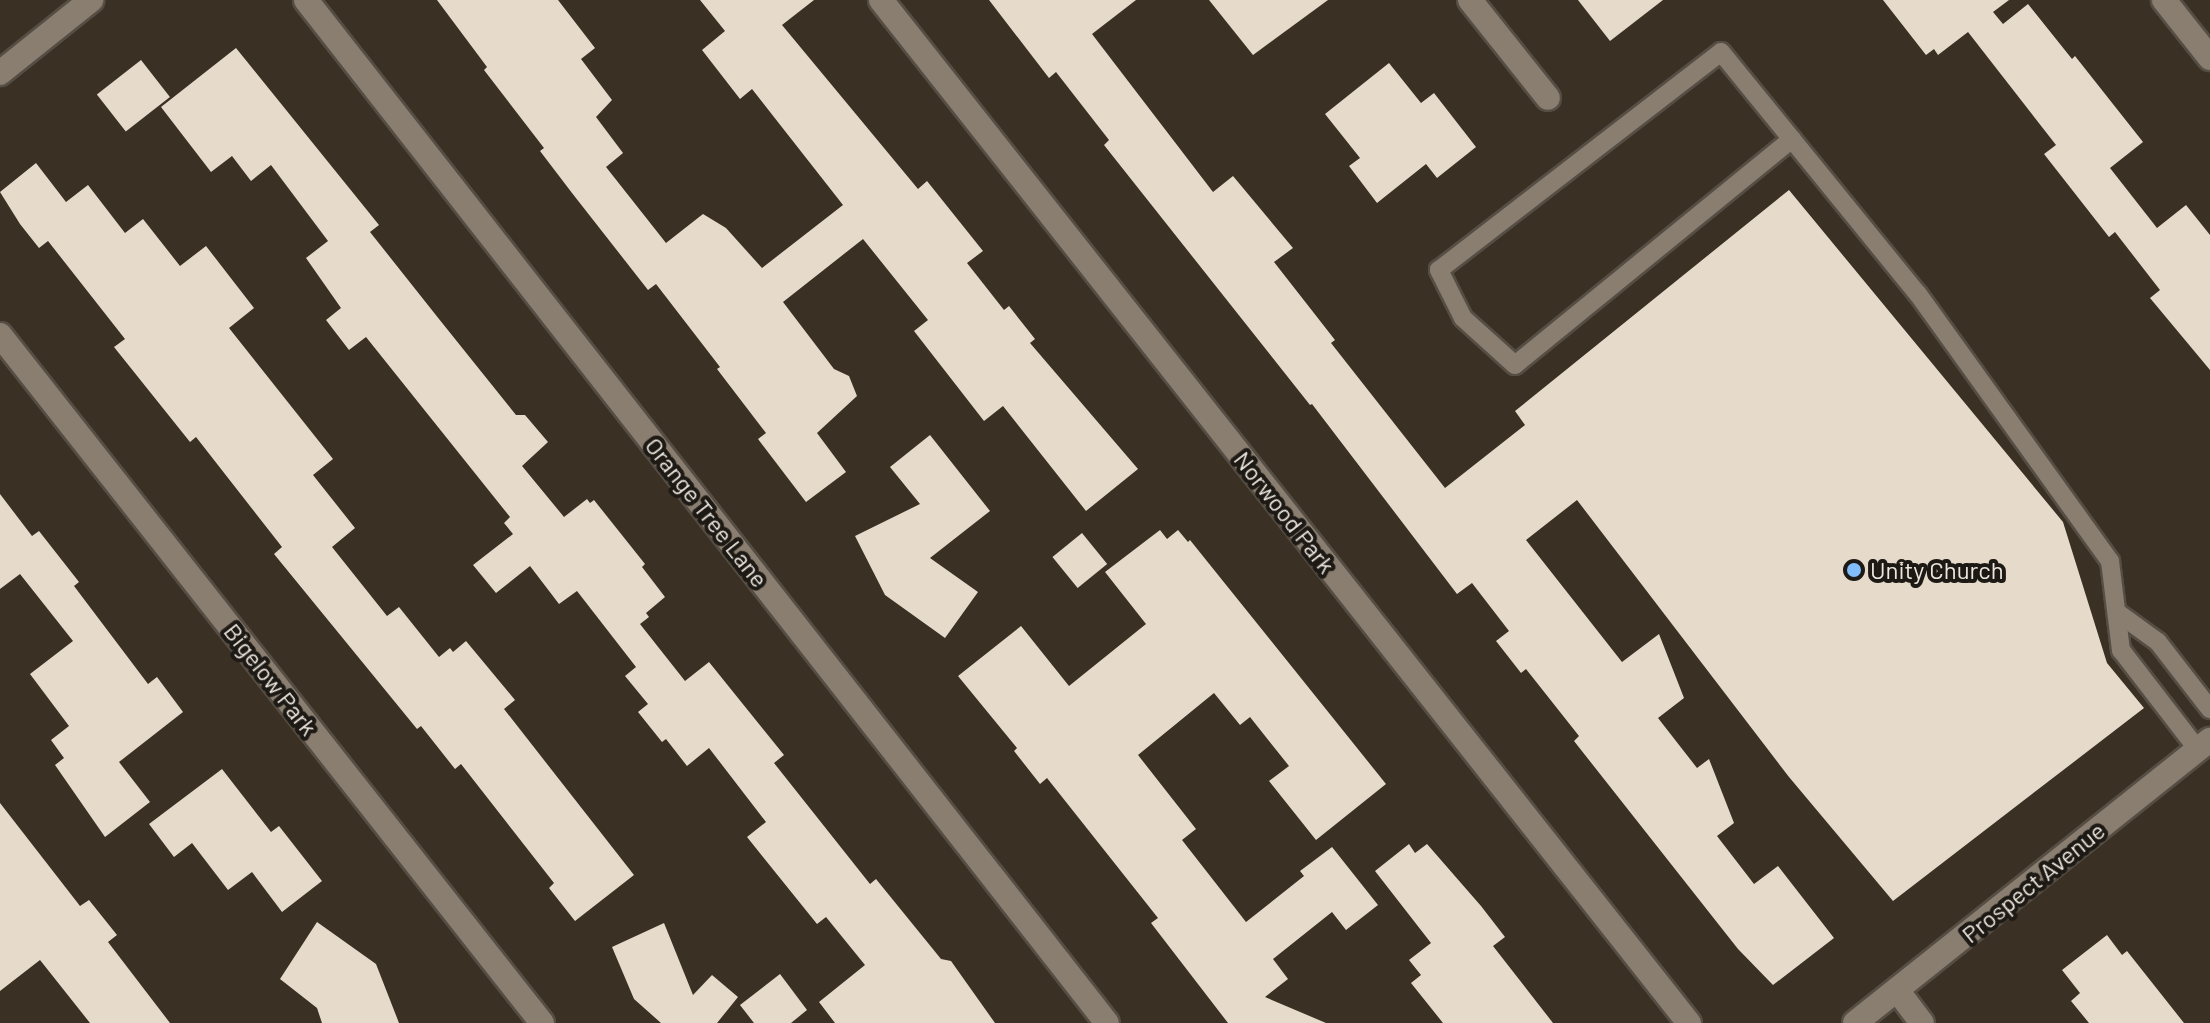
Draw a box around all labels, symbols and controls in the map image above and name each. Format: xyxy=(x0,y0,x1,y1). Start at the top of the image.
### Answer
street label: Orange Tree Lane xyxy=(640,431,774,593)
street label: Norwood Park xyxy=(1228,445,1342,579)
place label: Unity Church xyxy=(1870,556,2004,584)
marker: Unity Church xyxy=(1845,561,1863,579)
street label: Bigelow Park xyxy=(218,617,324,741)
street label: Prospect Avenue xyxy=(1956,816,2110,948)

